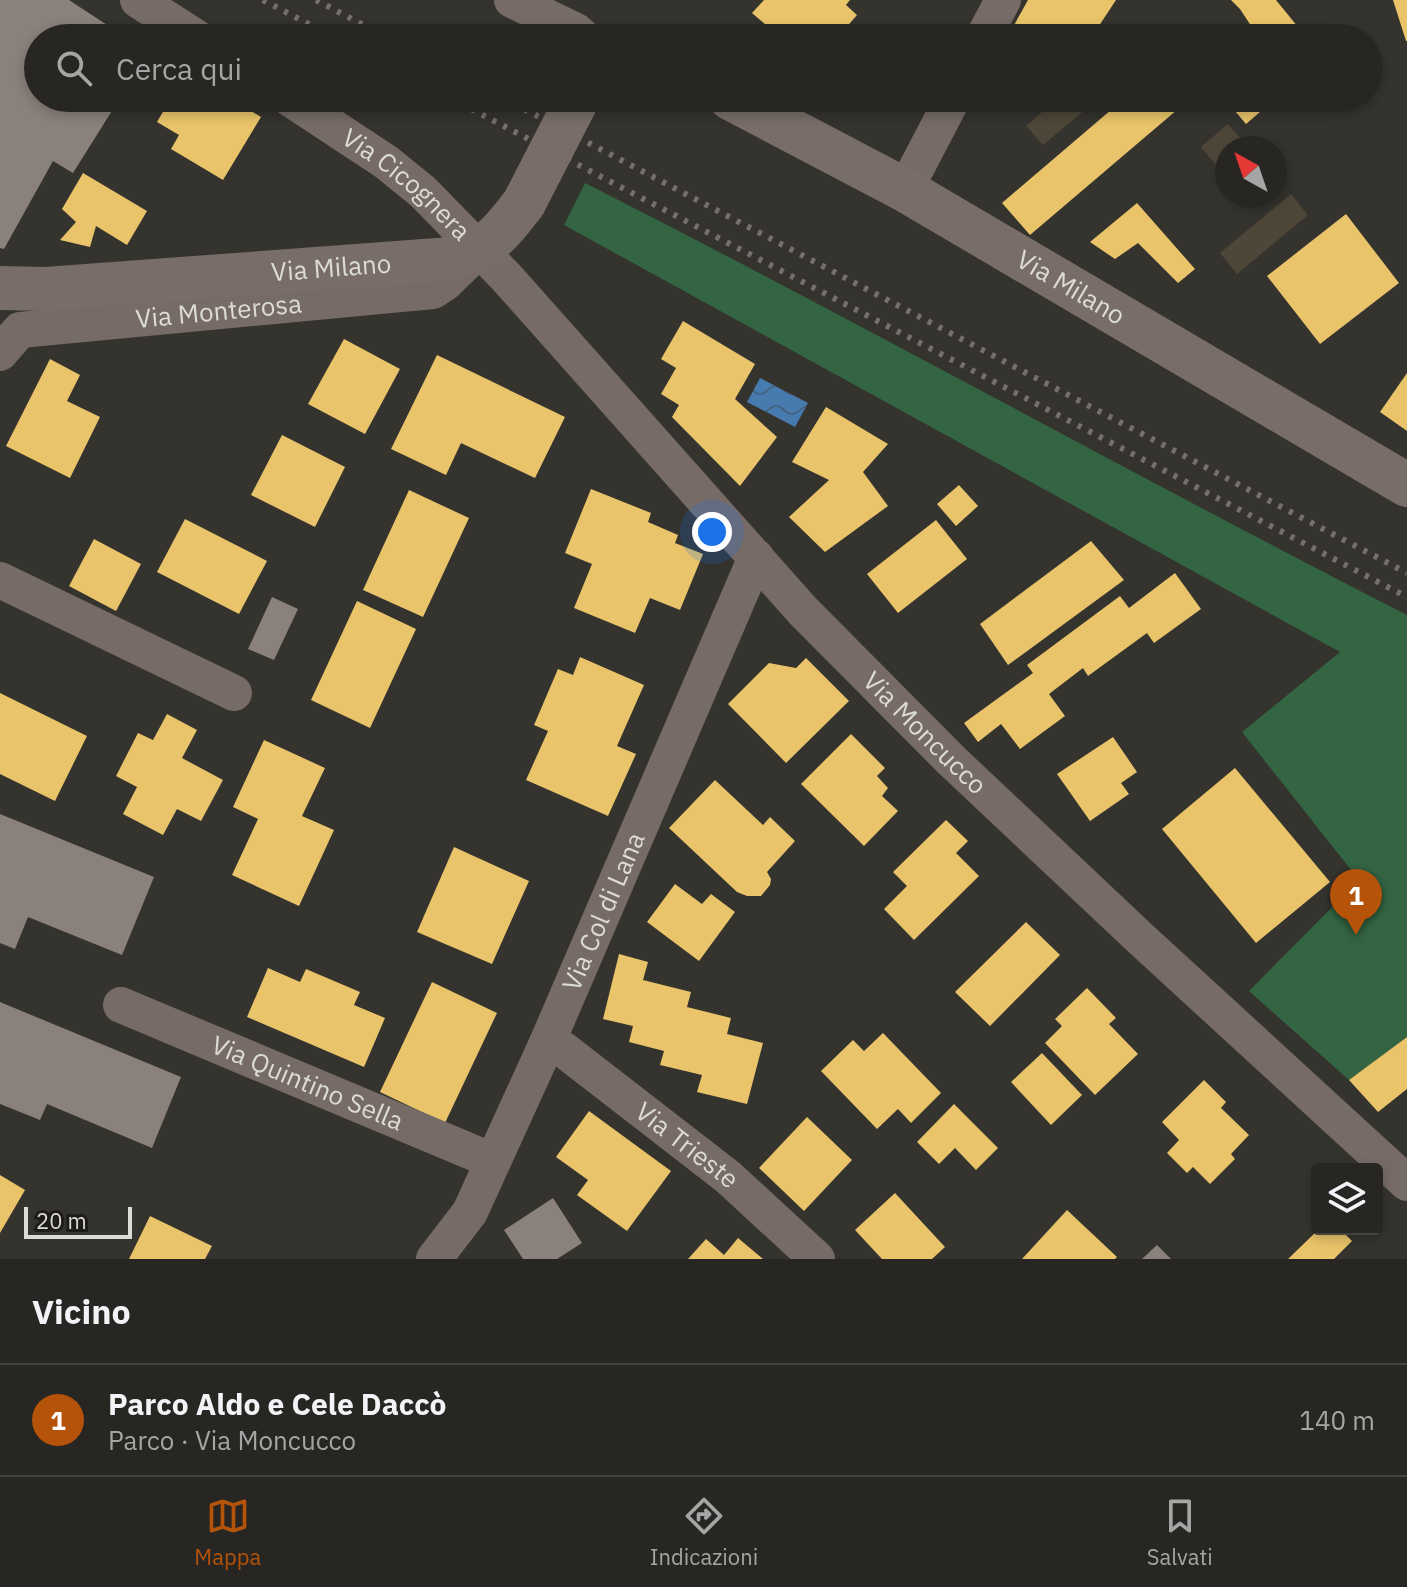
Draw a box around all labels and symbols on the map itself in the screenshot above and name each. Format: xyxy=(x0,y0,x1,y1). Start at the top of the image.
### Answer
street label: Via Cicognera xyxy=(336,120,479,247)
north arrow xyxy=(1215,136,1287,208)
street label: Via Milano xyxy=(1011,241,1132,332)
street label: Via Milano xyxy=(270,245,392,288)
street label: Via Monterosa xyxy=(134,285,303,335)
your location xyxy=(692,512,732,552)
street label: Via Moncucco xyxy=(856,663,995,801)
street label: Via Col di Lana xyxy=(553,826,652,996)
pin: 1 xyxy=(1330,869,1382,935)
street label: Via Quintino Sella xyxy=(206,1027,409,1138)
street label: Via Trieste xyxy=(629,1094,747,1195)
scale bar xyxy=(24,1203,132,1239)

